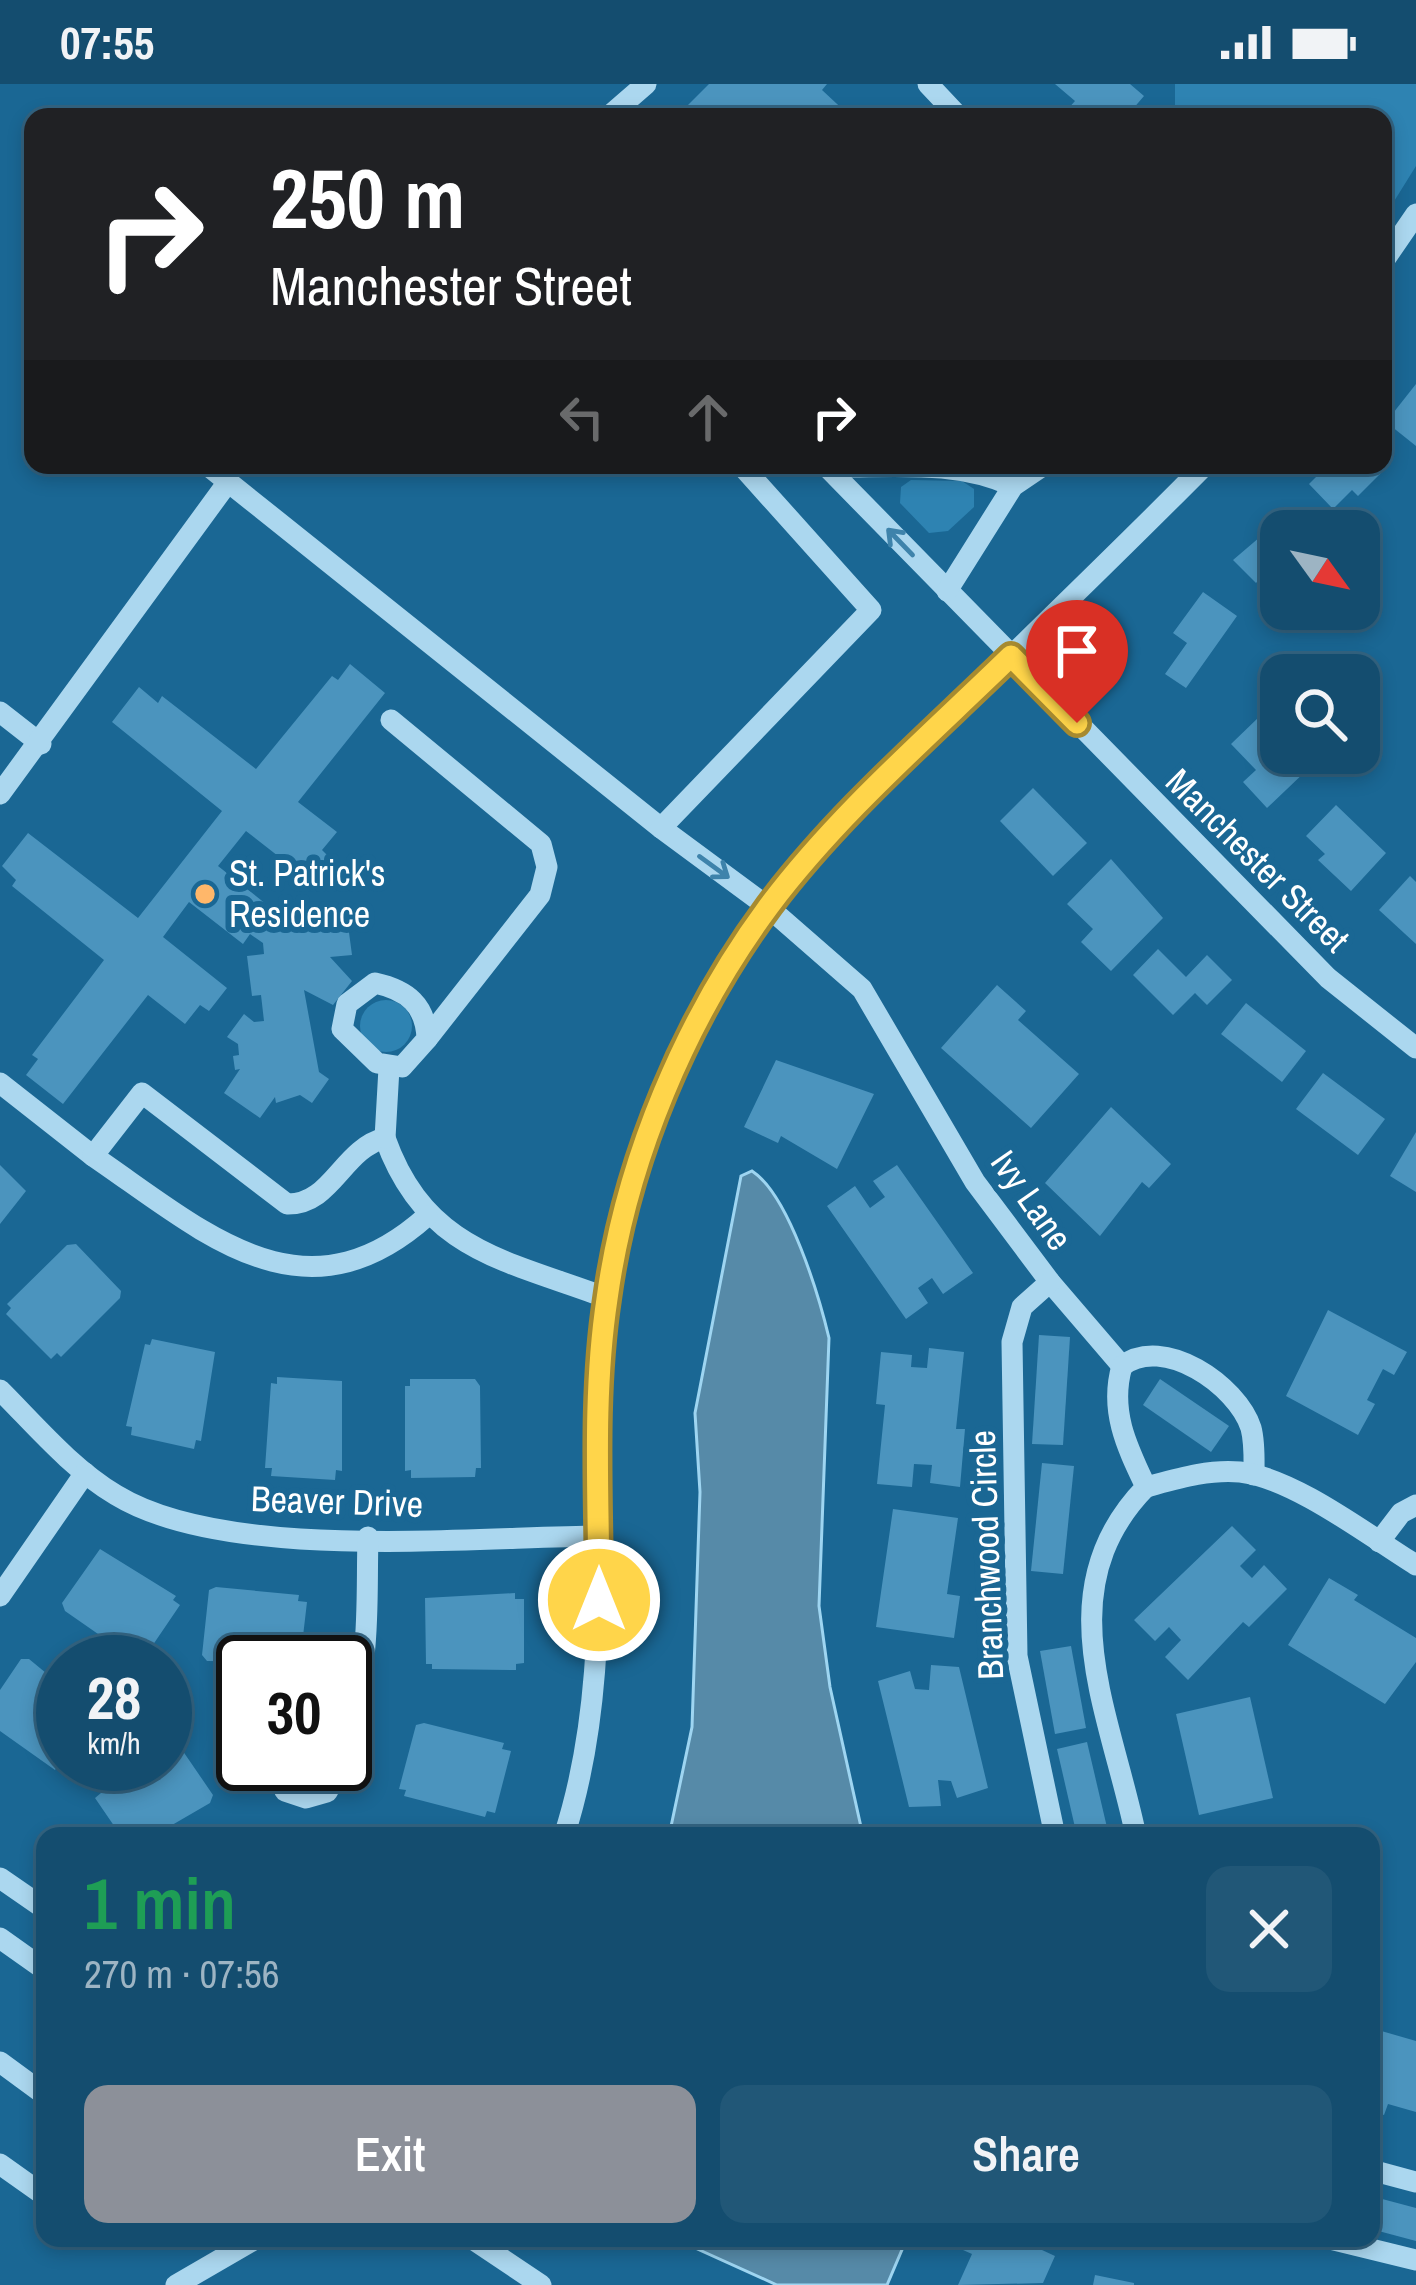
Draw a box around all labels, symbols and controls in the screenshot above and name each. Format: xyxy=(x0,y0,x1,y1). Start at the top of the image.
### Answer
text: 07:55 xyxy=(60,12,154,73)
text: 250 m xyxy=(270,141,465,254)
icon: right xyxy=(72,156,228,312)
text: Manchester Street xyxy=(270,249,632,322)
icon: left xyxy=(549,384,615,450)
icon: ahead xyxy=(675,384,741,450)
icon: right xyxy=(801,384,867,450)
north arrow xyxy=(1260,510,1380,630)
map controls xyxy=(1260,510,1380,774)
one-way arrow xyxy=(886,528,915,557)
pin xyxy=(1026,600,1128,723)
icon: arrive xyxy=(1044,618,1110,684)
button: search xyxy=(1260,654,1380,774)
street label: Manchester Street xyxy=(1156,758,1360,962)
place label: St. Patrick's Residence xyxy=(229,849,386,938)
one-way arrow xyxy=(697,854,730,880)
marker: St. Patrick's Residence xyxy=(192,881,218,907)
street label: Ivy Lane xyxy=(980,1141,1084,1259)
street label: Branchwood Circle xyxy=(958,1430,1014,1680)
street label: Beaver Drive xyxy=(250,1474,424,1528)
position arrow xyxy=(536,1537,662,1663)
speed limit sign: 30 xyxy=(216,1635,372,1791)
text: 28 xyxy=(87,1657,141,1738)
text: km/h xyxy=(87,1723,141,1763)
text: 1 min xyxy=(84,1854,236,1951)
button: close xyxy=(1206,1866,1332,1992)
text: 270 m · 07:56 xyxy=(84,1948,280,2000)
button: Exit xyxy=(84,2085,696,2223)
button: Share xyxy=(720,2085,1332,2223)

